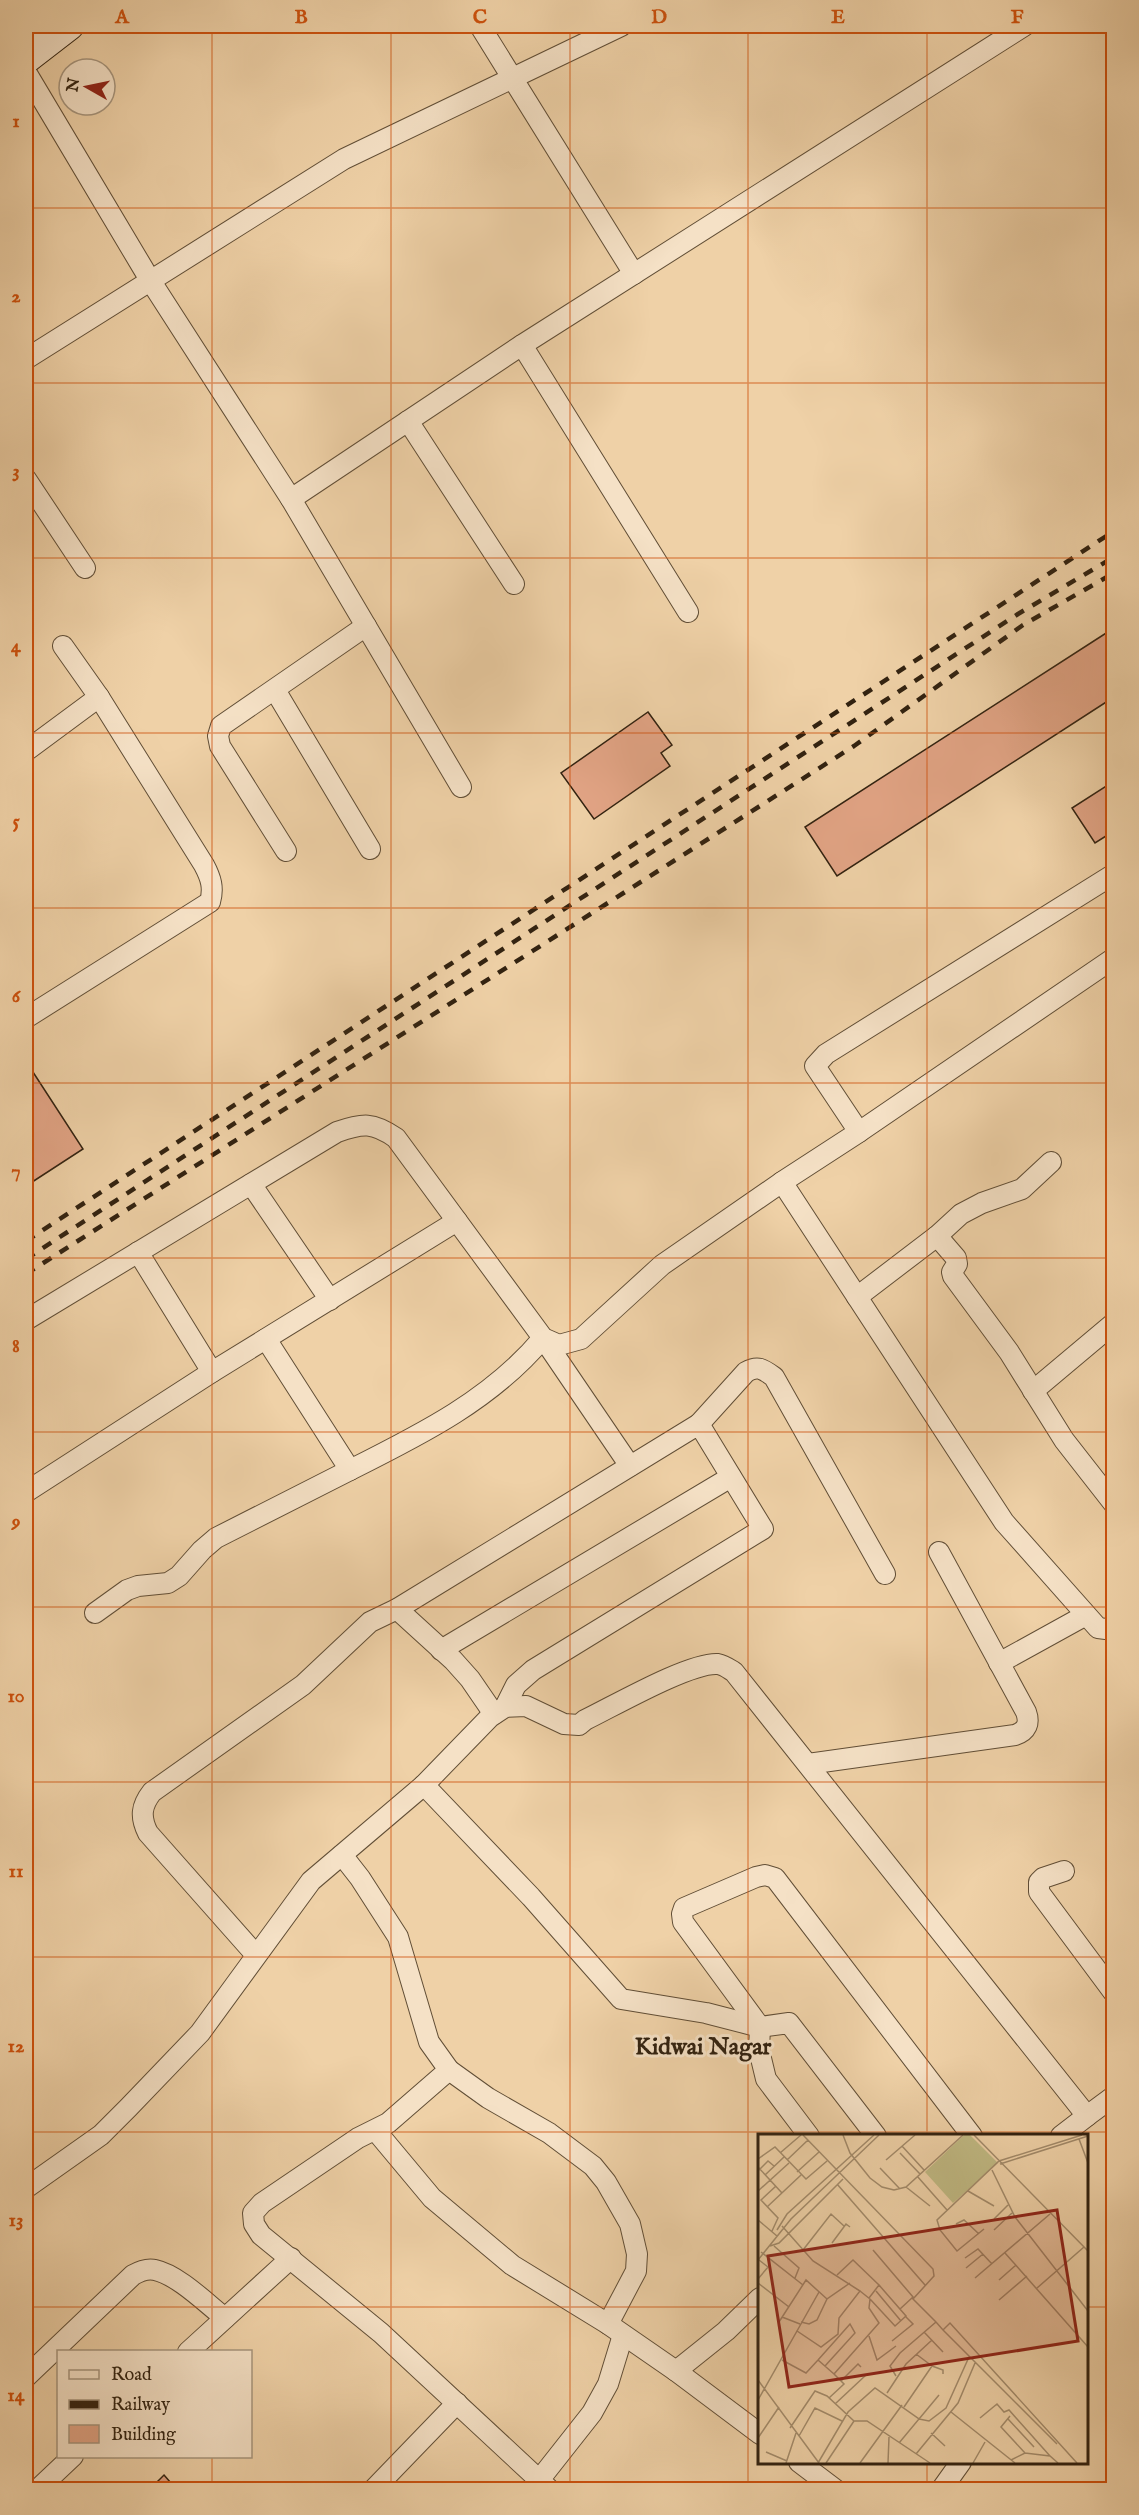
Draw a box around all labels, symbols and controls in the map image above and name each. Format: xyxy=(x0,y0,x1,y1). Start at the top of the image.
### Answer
text: A xyxy=(114,5,130,30)
text: B xyxy=(294,5,308,30)
text: C xyxy=(473,5,487,30)
text: D xyxy=(651,5,667,30)
text: E xyxy=(831,5,845,30)
text: F xyxy=(1011,5,1024,30)
north arrow xyxy=(57,57,117,117)
text: N xyxy=(63,76,85,94)
text: 1 xyxy=(12,109,20,134)
text: 2 xyxy=(11,284,21,309)
text: 3 xyxy=(12,459,20,484)
text: 4 xyxy=(11,634,22,659)
text: 5 xyxy=(12,809,20,834)
text: 6 xyxy=(12,984,22,1009)
text: 7 xyxy=(11,1159,21,1184)
text: 8 xyxy=(12,1334,20,1359)
text: 9 xyxy=(11,1509,21,1534)
text: 10 xyxy=(7,1684,25,1709)
text: 11 xyxy=(9,1859,23,1884)
district label: Kidwai Nagar xyxy=(635,2032,772,2063)
text: 12 xyxy=(8,2034,25,2059)
inset map xyxy=(758,2134,1088,2464)
text: 13 xyxy=(9,2208,23,2233)
legend xyxy=(57,2350,252,2458)
text: Road xyxy=(111,2364,152,2387)
text: 14 xyxy=(7,2383,26,2408)
text: Railway xyxy=(111,2394,170,2417)
text: Building xyxy=(111,2424,176,2447)

